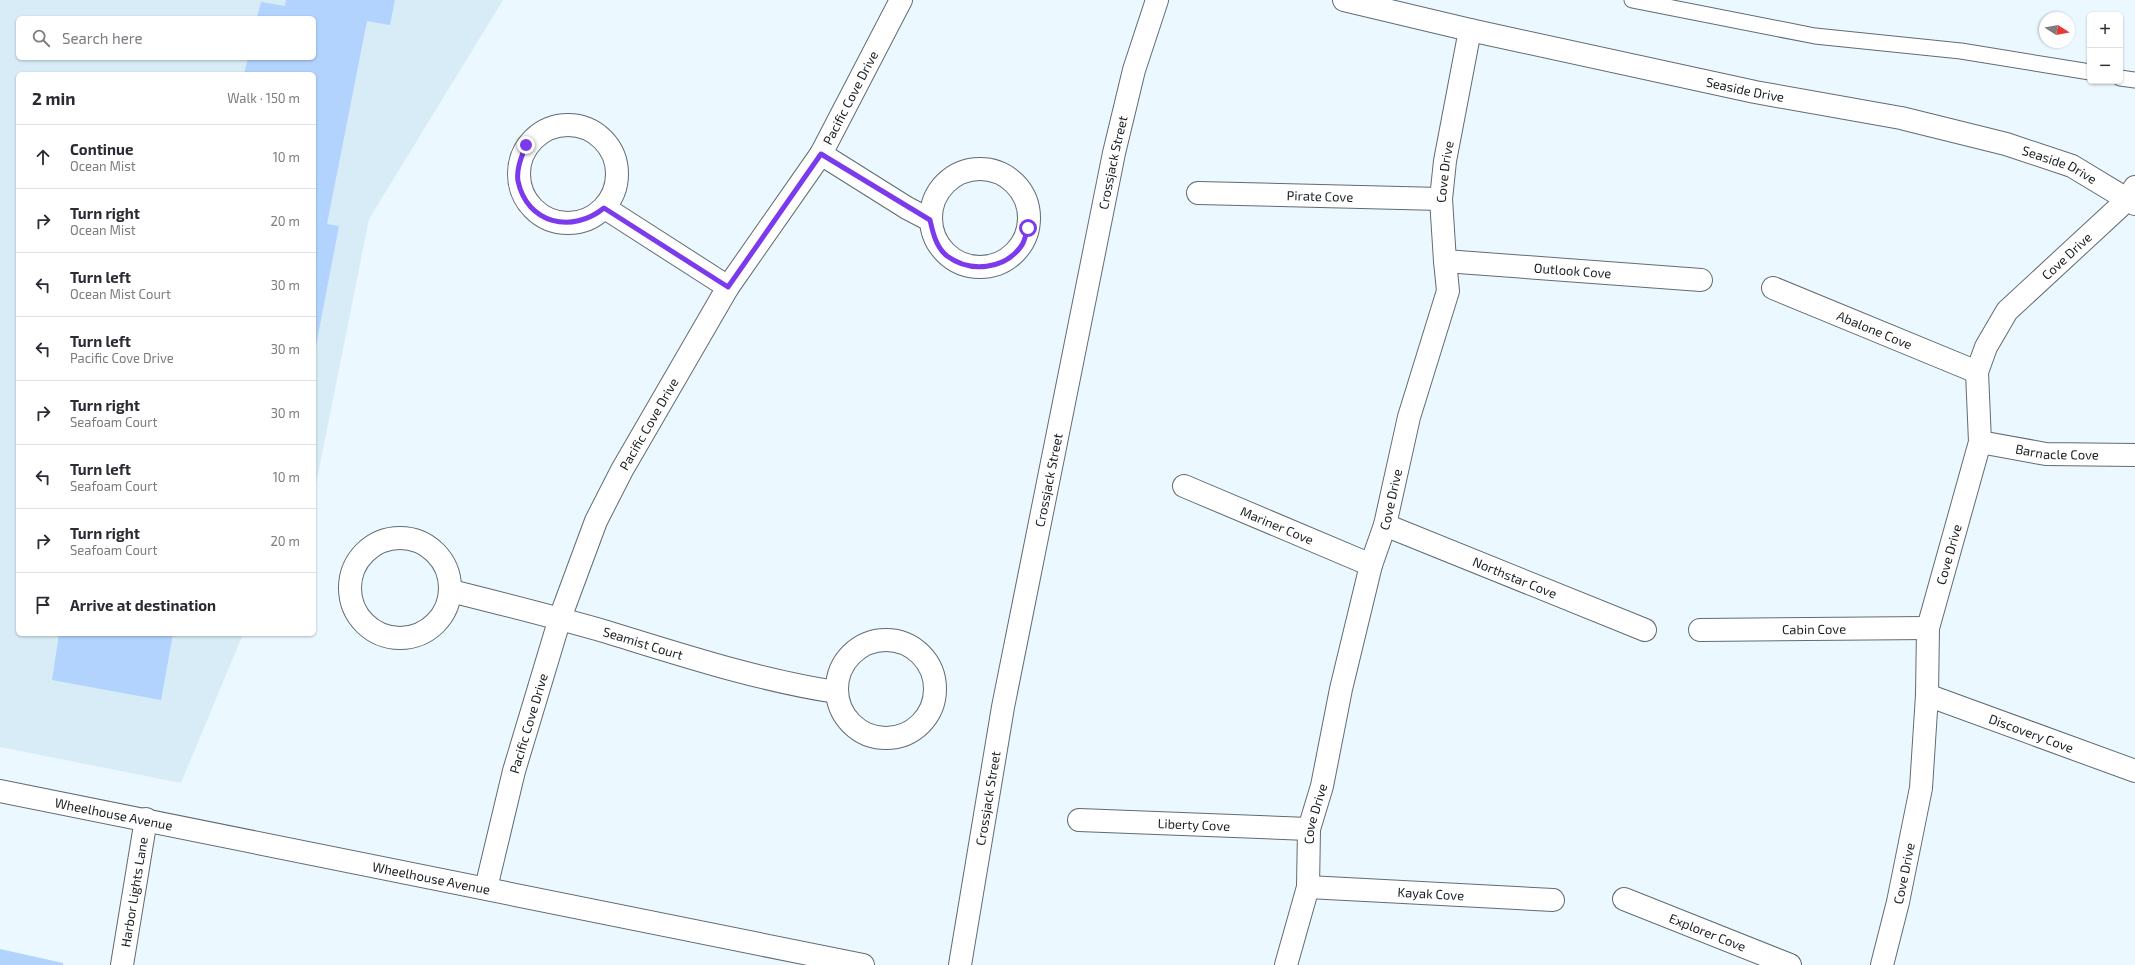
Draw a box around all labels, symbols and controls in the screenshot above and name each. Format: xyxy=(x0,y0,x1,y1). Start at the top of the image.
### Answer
north arrow xyxy=(2039,12,2075,48)
map controls xyxy=(2087,12,2123,84)
button: + xyxy=(2087,12,2123,48)
search box xyxy=(16,16,316,60)
icon: search xyxy=(30,27,52,49)
text: Search here xyxy=(62,29,143,47)
street label: Pacific Cove Drive xyxy=(819,48,881,147)
button: − xyxy=(2087,48,2123,84)
street label: Seaside Drive xyxy=(1705,74,1786,105)
text: 2 min xyxy=(32,88,75,108)
text: Walk · 150 m xyxy=(227,90,300,106)
street label: Crossjack Street xyxy=(1095,114,1131,211)
route end xyxy=(517,136,535,154)
street label: Cove Drive xyxy=(1433,139,1457,203)
text: Continue xyxy=(70,140,133,158)
street label: Seaside Drive xyxy=(2020,142,2100,187)
icon: ahead xyxy=(32,146,54,168)
text: 10 m xyxy=(273,149,300,165)
text: Ocean Mist xyxy=(70,158,136,174)
street label: Pirate Cove xyxy=(1286,187,1353,205)
text: Turn right xyxy=(70,204,140,222)
icon: right xyxy=(32,210,54,232)
text: 20 m xyxy=(271,213,300,229)
route start xyxy=(1019,219,1037,237)
text: Ocean Mist xyxy=(70,222,136,238)
street label: Cove Drive xyxy=(2038,229,2095,283)
street label: Outlook Cove xyxy=(1533,260,1612,281)
text: Turn left xyxy=(70,268,131,286)
icon: left xyxy=(32,274,54,296)
text: 30 m xyxy=(271,277,300,293)
text: Ocean Mist Court xyxy=(70,286,171,302)
street label: Abalone Cove xyxy=(1835,307,1915,352)
text: Turn left xyxy=(70,332,131,350)
icon: left xyxy=(32,338,54,360)
text: 30 m xyxy=(271,341,300,357)
text: Pacific Cove Drive xyxy=(70,350,174,366)
street label: Pacific Cove Drive xyxy=(616,375,682,473)
text: Turn right xyxy=(70,396,140,414)
icon: right xyxy=(32,402,54,424)
text: 30 m xyxy=(271,405,300,421)
text: Seafoam Court xyxy=(70,414,157,430)
street label: Crossjack Street xyxy=(1031,432,1066,528)
street label: Barnacle Cove xyxy=(2014,441,2099,463)
text: Turn left xyxy=(70,460,131,478)
icon: left xyxy=(32,466,54,488)
street label: Cove Drive xyxy=(1376,467,1405,532)
text: 10 m xyxy=(273,469,300,485)
text: Seafoam Court xyxy=(70,478,157,494)
street label: Mariner Cove xyxy=(1238,503,1316,548)
street label: Cove Drive xyxy=(1933,522,1965,586)
text: Turn right xyxy=(70,524,140,542)
icon: right xyxy=(32,530,54,552)
text: 20 m xyxy=(271,533,300,549)
text: Seafoam Court xyxy=(70,542,157,558)
street label: Northstar Cove xyxy=(1470,553,1559,602)
icon: arrive xyxy=(32,594,54,616)
text: Arrive at destination xyxy=(70,596,216,614)
street label: Cabin Cove xyxy=(1782,621,1846,637)
street label: Seamist Court xyxy=(601,623,685,663)
street label: Pacific Cove Drive xyxy=(506,671,551,775)
street label: Discovery Cove xyxy=(1987,710,2076,756)
street label: Crossjack Street xyxy=(972,750,1004,847)
street label: Cove Drive xyxy=(1301,782,1330,844)
street label: Wheelhouse Avenue xyxy=(53,794,174,834)
street label: Liberty Cove xyxy=(1157,815,1230,834)
street label: Harbor Lights Lane xyxy=(117,836,151,948)
street label: Cove Drive xyxy=(1890,841,1918,906)
street label: Wheelhouse Avenue xyxy=(371,858,492,898)
street label: Kayak Cove xyxy=(1397,884,1465,903)
street label: Explorer Cove xyxy=(1667,910,1748,955)

